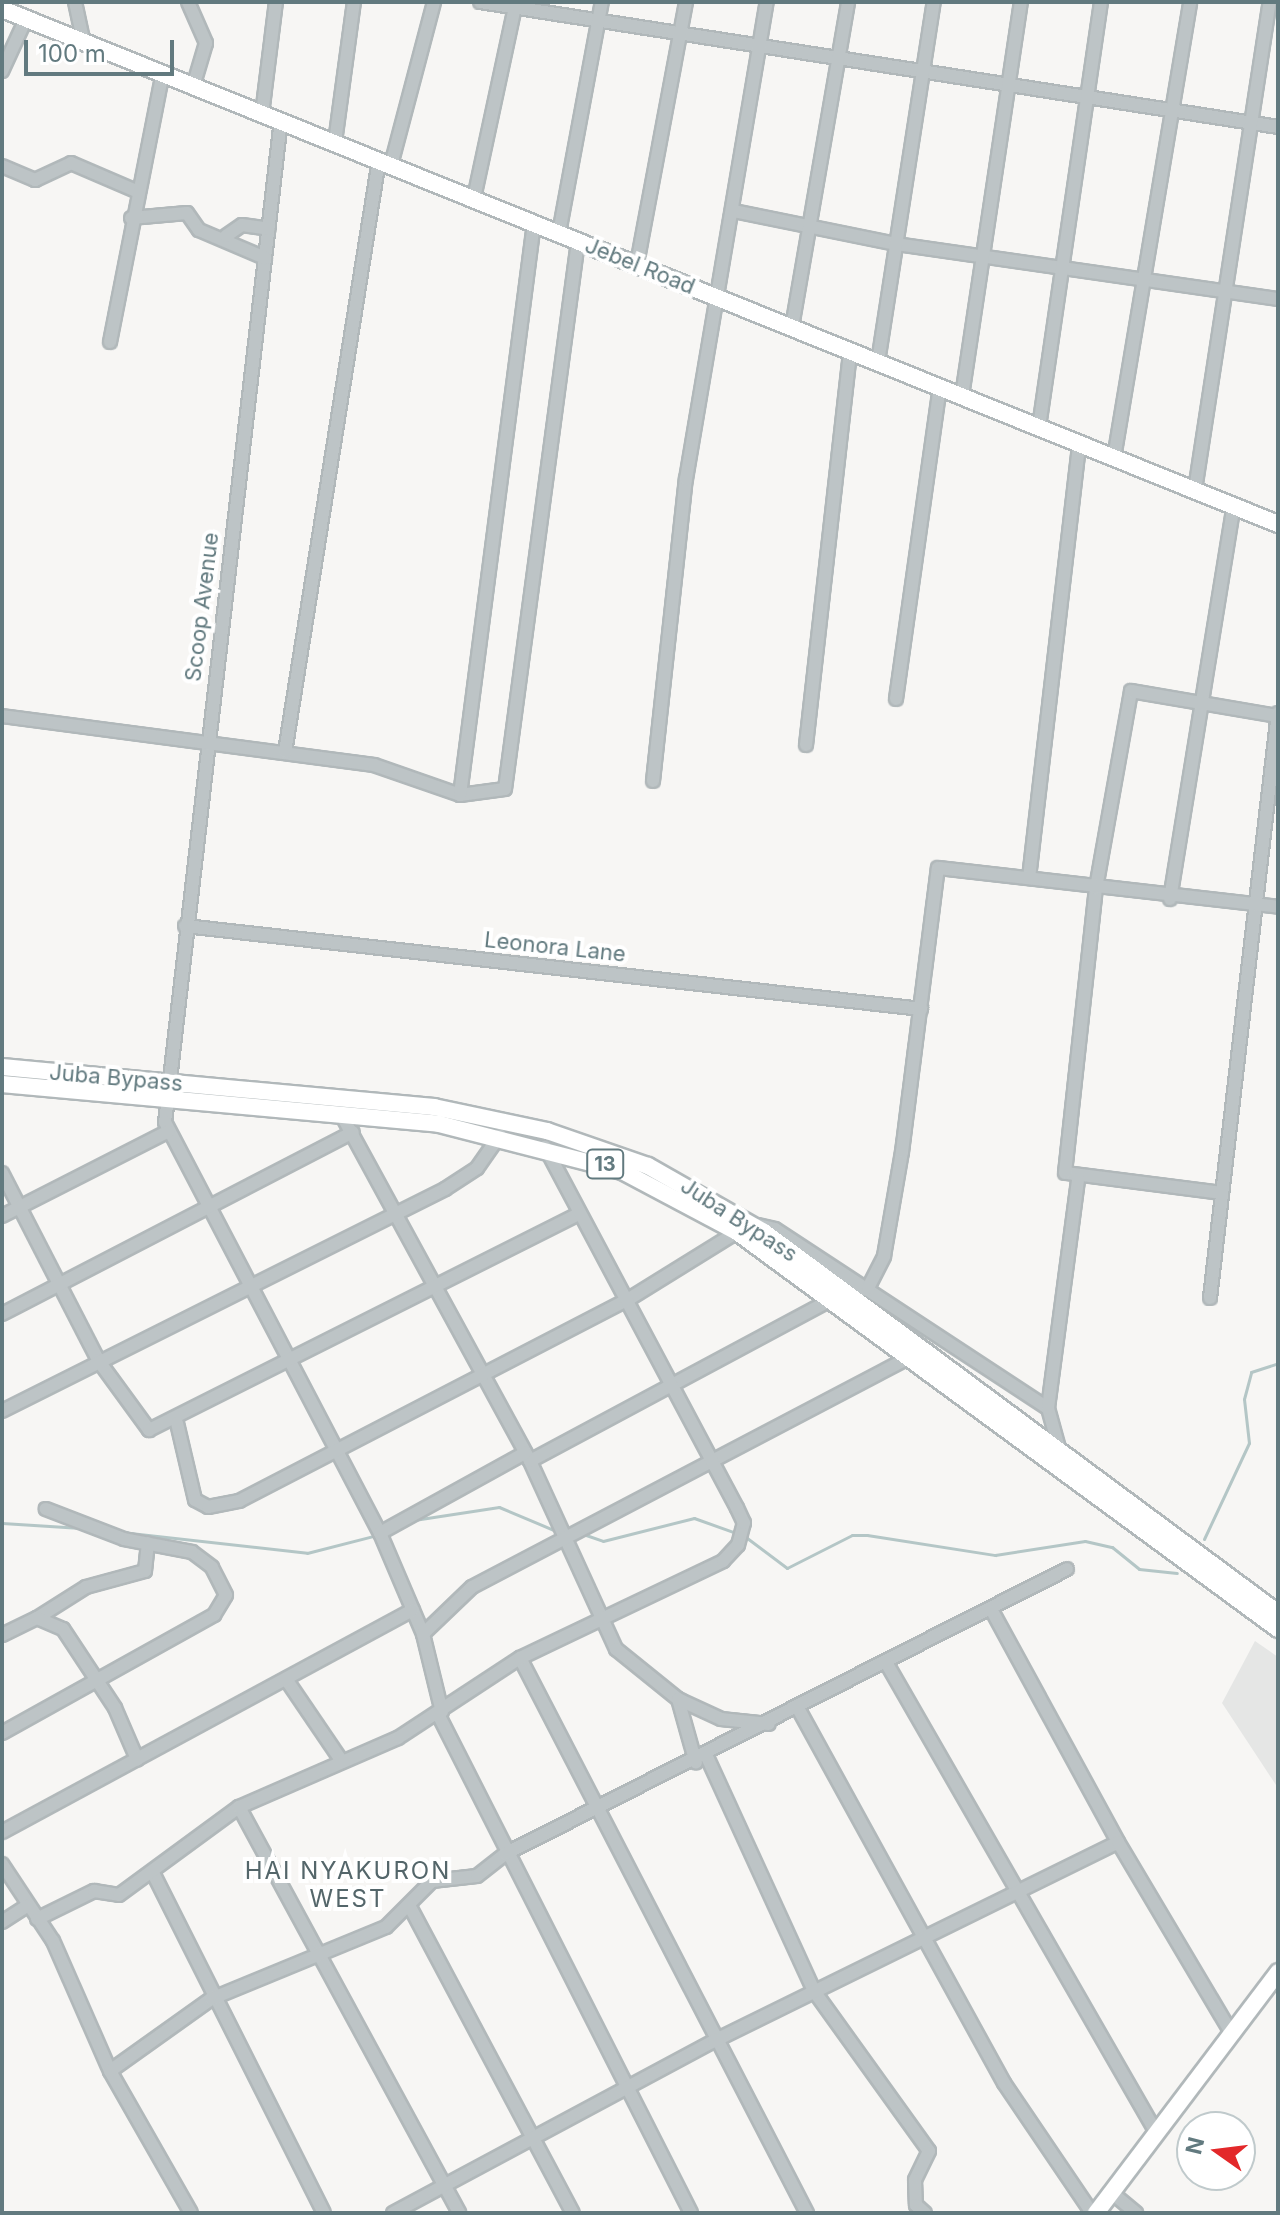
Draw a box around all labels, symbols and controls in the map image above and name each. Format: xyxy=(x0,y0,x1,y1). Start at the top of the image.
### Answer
scale bar xyxy=(28,24,178,74)
text: 100 m xyxy=(38,39,106,68)
street label: Jebel Road xyxy=(581,232,699,300)
street label: Scoop Avenue xyxy=(180,531,224,683)
street label: Leonora Lane xyxy=(483,926,627,968)
street label: Juba Bypass xyxy=(48,1059,184,1097)
road number: 13 xyxy=(585,1148,625,1180)
street label: Juba Bypass xyxy=(676,1172,802,1268)
district label: HAI NYAKURON WEST xyxy=(245,1857,451,1913)
north arrow xyxy=(1176,2111,1256,2191)
text: N xyxy=(1180,2134,1209,2157)

